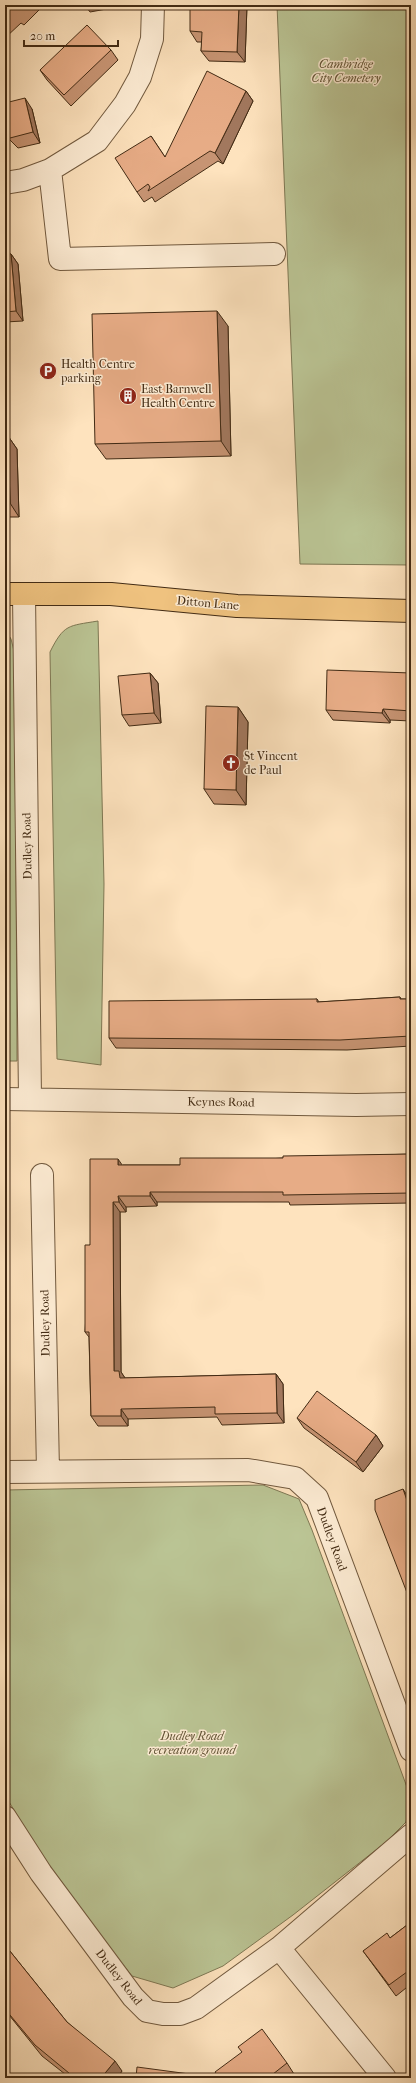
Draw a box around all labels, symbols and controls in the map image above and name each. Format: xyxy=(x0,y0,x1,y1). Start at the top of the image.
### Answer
scale bar xyxy=(24,22,118,48)
text: 20 m xyxy=(30,29,55,43)
park label: Cambridge City Cemetery xyxy=(312,57,382,85)
place label: Health Centre parking xyxy=(60,357,135,385)
parking icon: Health Centre parking xyxy=(38,361,58,381)
place label: East Barnwell Health Centre xyxy=(141,382,215,410)
building icon: East Barnwell Health Centre xyxy=(118,386,138,406)
street label: Ditton Lane xyxy=(176,593,240,613)
place label: St Vincent de Paul xyxy=(244,749,298,777)
church icon: St Vincent de Paul xyxy=(221,753,241,773)
street label: Dudley Road xyxy=(19,812,35,880)
street label: Keynes Road xyxy=(187,1094,255,1110)
street label: Dudley Road xyxy=(37,1289,53,1357)
street label: Dudley Road xyxy=(314,1505,350,1573)
park label: Dudley Road recreation ground xyxy=(148,1729,237,1757)
street label: Dudley Road xyxy=(93,1946,145,2008)

